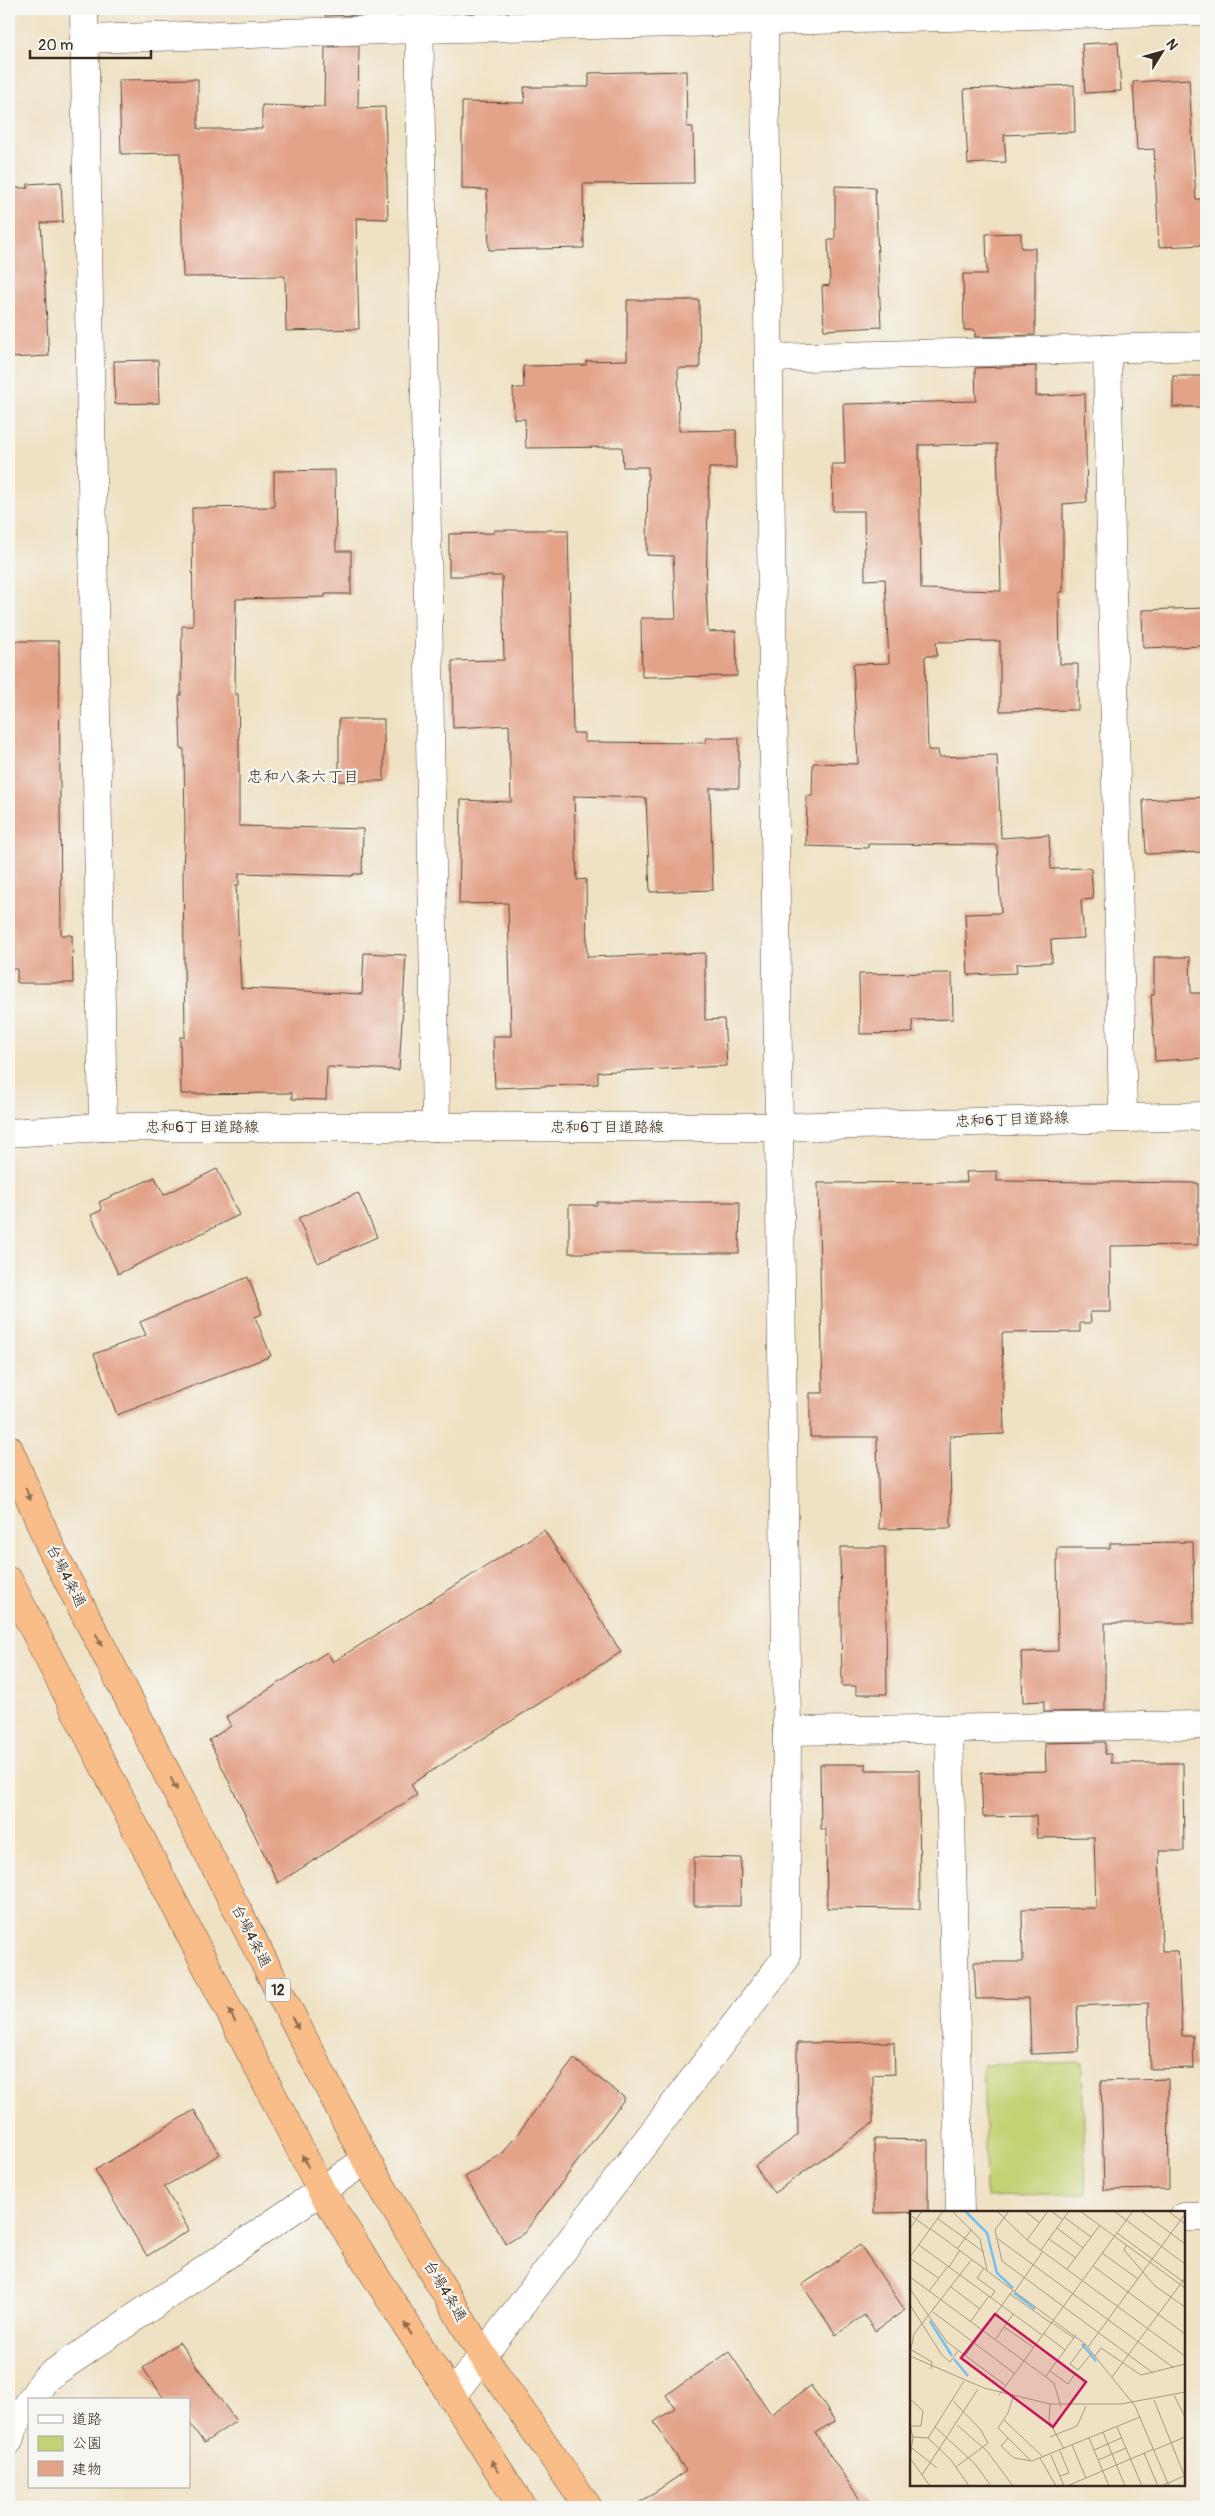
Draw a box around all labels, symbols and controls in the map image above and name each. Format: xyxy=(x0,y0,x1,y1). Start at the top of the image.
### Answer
scale bar xyxy=(30,28,151,60)
north arrow xyxy=(1138,28,1188,78)
text: 20 m xyxy=(38,36,73,55)
text: N xyxy=(1162,36,1182,53)
district label: 忠和八条六丁目 xyxy=(247,767,359,787)
street label: 忠和6丁目道路線 xyxy=(955,1109,1069,1131)
street label: 忠和6丁目道路線 xyxy=(145,1118,259,1137)
street label: 忠和6丁目道路線 xyxy=(550,1118,664,1137)
one-way arrow xyxy=(25,1487,33,1501)
street label: 台場4条通 xyxy=(42,1541,90,1611)
one-way arrow xyxy=(95,1633,103,1647)
one-way arrow xyxy=(170,1777,178,1791)
street label: 台場4条通 xyxy=(227,1901,275,1971)
road number: 12 xyxy=(266,1978,290,2002)
one-way arrow xyxy=(228,2009,236,2023)
one-way arrow xyxy=(291,2015,299,2030)
one-way arrow xyxy=(301,2153,309,2168)
inset map xyxy=(910,2211,1185,2486)
street label: 台場4条通 xyxy=(419,2257,471,2325)
one-way arrow xyxy=(404,2322,413,2336)
legend xyxy=(28,2398,190,2488)
text: 道路 xyxy=(72,2410,102,2429)
text: 公園 xyxy=(72,2434,102,2453)
text: 建物 xyxy=(72,2460,102,2479)
one-way arrow xyxy=(491,2460,500,2473)

